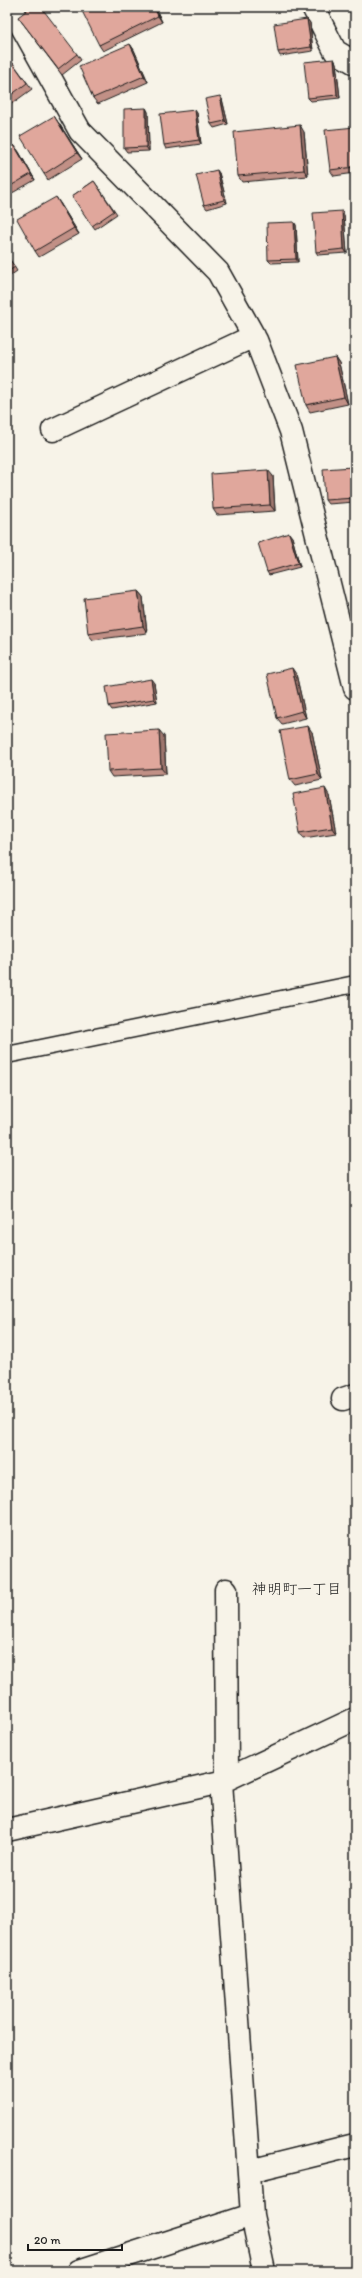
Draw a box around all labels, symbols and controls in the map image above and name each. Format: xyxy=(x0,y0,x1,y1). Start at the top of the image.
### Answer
district label: 神明町一丁目 xyxy=(252,1580,342,1598)
scale bar xyxy=(28,2226,122,2252)
text: 20 m xyxy=(34,2233,61,2247)

